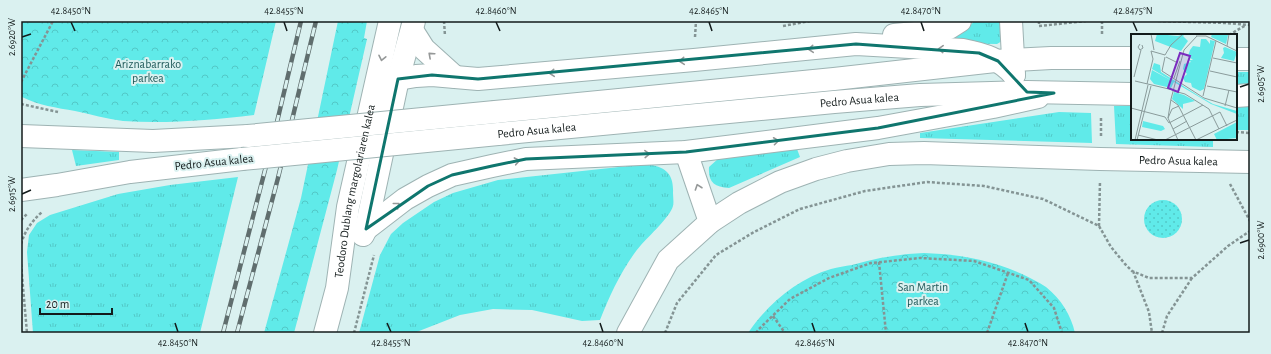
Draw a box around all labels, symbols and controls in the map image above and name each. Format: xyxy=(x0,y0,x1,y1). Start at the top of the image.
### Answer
text: 42.8450°N xyxy=(51,6,91,16)
text: 42.8455°N xyxy=(264,6,304,16)
text: 42.8460°N xyxy=(476,6,516,16)
text: 42.8465°N xyxy=(689,6,729,16)
text: 42.8470°N xyxy=(901,6,941,16)
text: 42.8475°N xyxy=(1113,6,1153,16)
text: 2.6920°W xyxy=(7,18,17,56)
inset map xyxy=(1131,34,1237,140)
one-way arrow xyxy=(808,44,814,53)
one-way arrow xyxy=(938,44,944,53)
one-way arrow xyxy=(428,53,436,60)
one-way arrow xyxy=(378,55,386,61)
one-way arrow xyxy=(679,57,685,66)
park label: Ariznabarrako parkea xyxy=(115,58,181,84)
text: 2.6905°W xyxy=(1256,65,1266,103)
one-way arrow xyxy=(549,68,555,77)
street label: Pedro Asua kalea xyxy=(819,91,900,109)
street label: Teodoro Dublang margolariaren kalea xyxy=(332,103,377,279)
street label: Pedro Asua kalea xyxy=(497,121,577,140)
one-way arrow xyxy=(773,137,779,146)
one-way arrow xyxy=(644,150,650,158)
street label: Pedro Asua kalea xyxy=(174,152,254,172)
street label: Pedro Asua kalea xyxy=(1139,154,1219,167)
one-way arrow xyxy=(514,157,520,165)
text: 2.6915°W xyxy=(7,176,17,212)
one-way arrow xyxy=(694,184,702,191)
one-way arrow xyxy=(392,203,399,210)
text: 2.6900°W xyxy=(1256,221,1266,259)
park label: San Martin parkea xyxy=(898,281,948,307)
scale bar xyxy=(40,290,112,316)
text: 20 m xyxy=(46,298,69,310)
text: 42.8450°N xyxy=(158,338,198,348)
text: 42.8455°N xyxy=(371,338,411,348)
text: 42.8460°N xyxy=(583,338,623,348)
text: 42.8465°N xyxy=(795,338,835,348)
text: 42.8470°N xyxy=(1008,338,1048,348)

